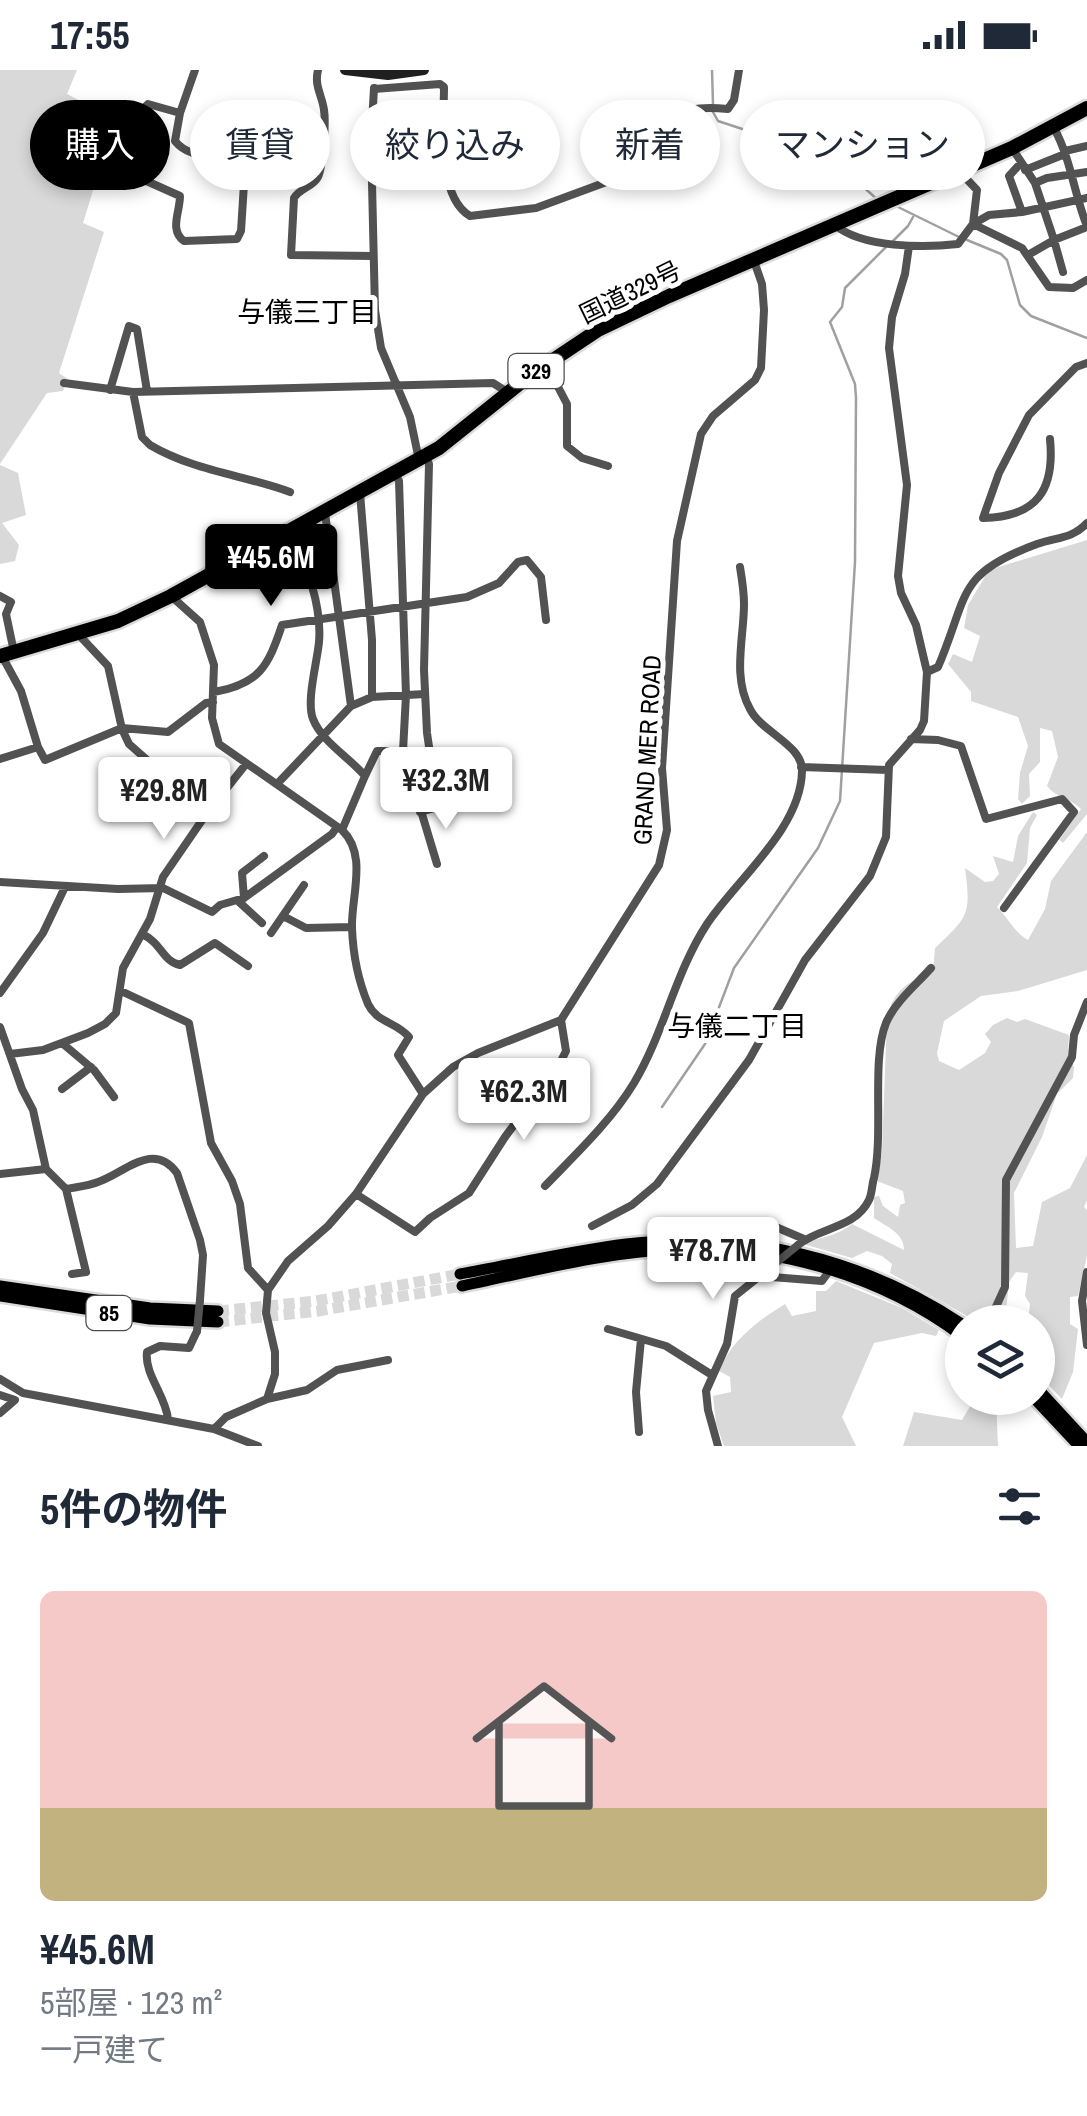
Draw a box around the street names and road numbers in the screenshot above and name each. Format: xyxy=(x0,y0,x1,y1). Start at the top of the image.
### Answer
street label: 国道329号 xyxy=(573,253,687,331)
road number: 329 xyxy=(508,354,564,388)
street label: GRAND MER ROAD xyxy=(625,654,669,846)
road number: 85 xyxy=(86,1296,132,1330)

